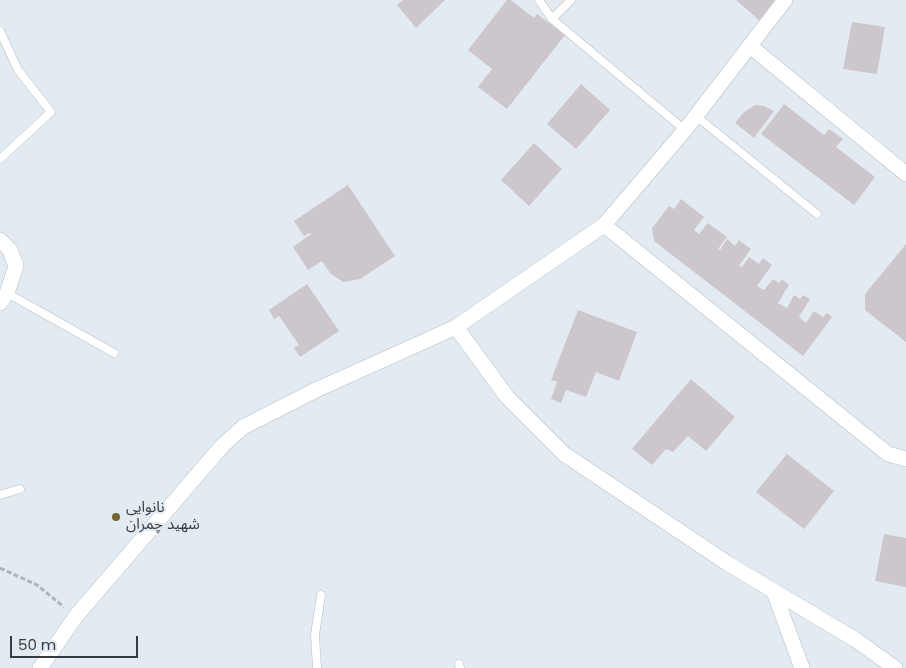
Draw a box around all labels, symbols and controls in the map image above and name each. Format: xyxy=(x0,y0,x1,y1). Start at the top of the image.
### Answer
place label: نانوایی شهید چمران xyxy=(126,499,200,534)
marker: نانوایی شهید چمران xyxy=(110,511,122,523)
scale bar xyxy=(12,626,140,658)
text: 50 m xyxy=(18,634,56,655)

